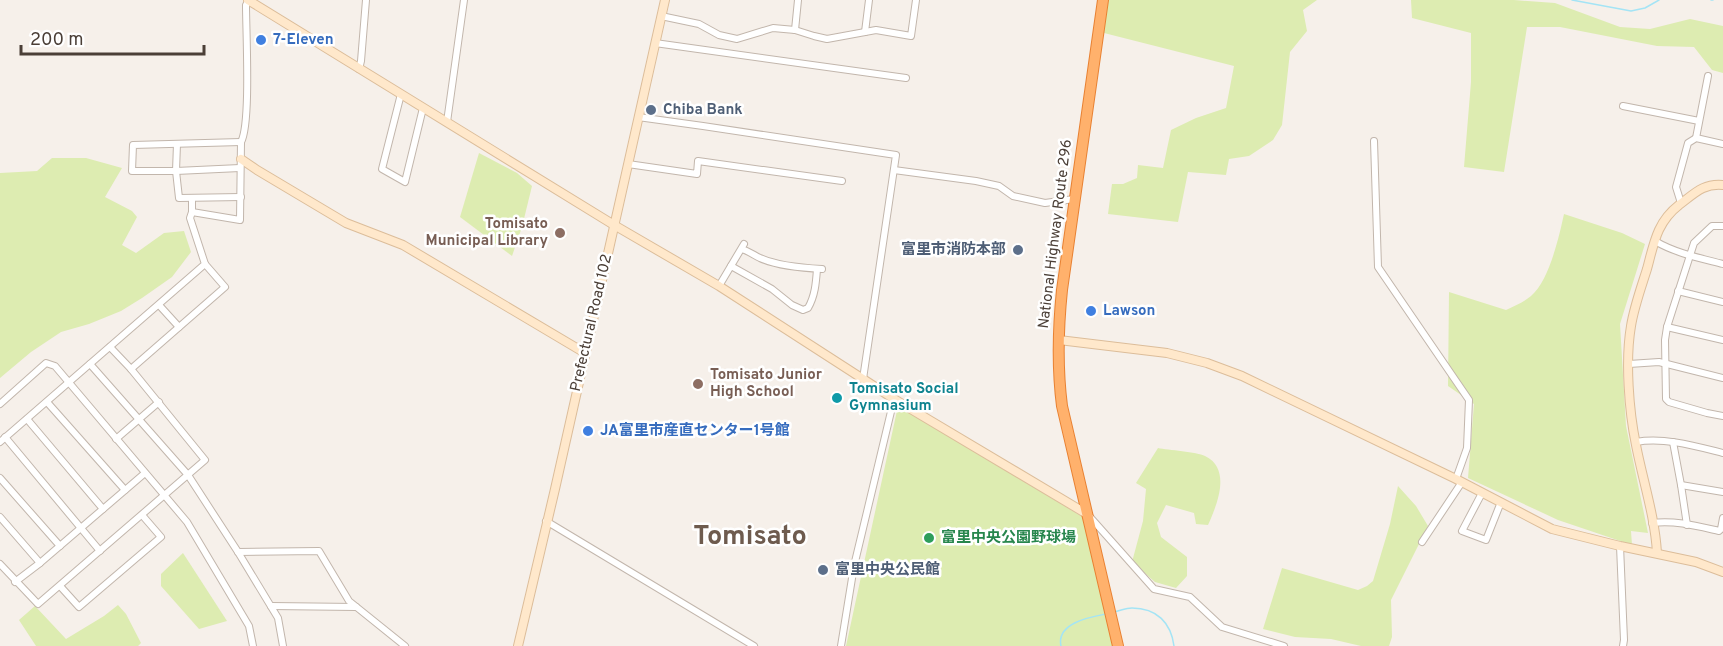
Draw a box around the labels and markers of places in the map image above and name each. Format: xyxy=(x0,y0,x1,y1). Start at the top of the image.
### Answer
place label: 7-Eleven xyxy=(273,31,334,50)
marker: 7-Eleven xyxy=(254,33,268,47)
place label: Chiba Bank xyxy=(663,101,743,120)
marker: Chiba Bank xyxy=(644,103,658,117)
place label: Tomisato Municipal Library xyxy=(426,215,548,251)
marker: Tomisato Municipal Library xyxy=(553,226,567,240)
place label: 富里市消防本部 xyxy=(901,241,1006,260)
marker: 富里市消防本部 xyxy=(1011,243,1025,257)
place label: Lawson xyxy=(1103,302,1155,321)
marker: Lawson xyxy=(1084,304,1098,318)
place label: Tomisato Junior High School xyxy=(710,366,823,402)
marker: Tomisato Junior High School xyxy=(691,377,705,391)
place label: Tomisato Social Gymnasium xyxy=(849,380,959,416)
marker: Tomisato Social Gymnasium xyxy=(830,391,844,405)
place label: JA富里市産直センター1号館 xyxy=(600,421,790,441)
marker: JA富里市産直センター1号館 xyxy=(581,424,595,438)
place label: 富里中央公園野球場 xyxy=(941,529,1076,548)
marker: 富里中央公園野球場 xyxy=(922,531,936,545)
place label: 富里中央公民館 xyxy=(835,561,940,580)
marker: 富里中央公民館 xyxy=(816,563,830,577)

